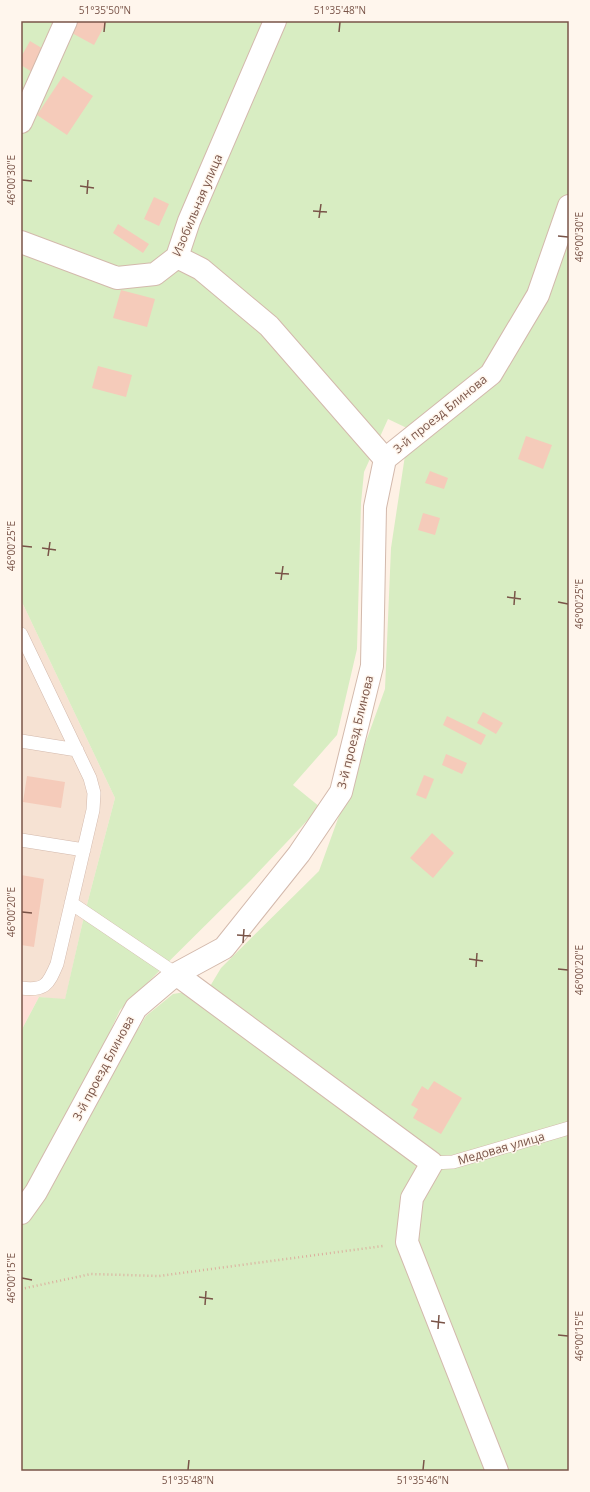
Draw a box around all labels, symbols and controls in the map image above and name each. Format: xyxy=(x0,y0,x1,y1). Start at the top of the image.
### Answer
text: 51°35'50"N xyxy=(79,3,131,17)
text: 51°35'48"N xyxy=(314,3,366,17)
street label: Изобильная улица xyxy=(168,151,226,259)
text: 46°00'30"E xyxy=(4,155,18,205)
text: 46°00'30"E xyxy=(572,212,586,262)
street label: 3-й проезд Блинова xyxy=(389,371,491,457)
text: 46°00'25"E xyxy=(4,521,18,571)
text: 46°00'25"E xyxy=(572,579,586,629)
street label: 3-й проезд Блинова xyxy=(333,674,377,790)
text: 46°00'20"E xyxy=(4,887,18,937)
text: 46°00'20"E xyxy=(572,945,586,995)
street label: 3-й проезд Блинова xyxy=(68,1013,138,1123)
street label: Медовая улица xyxy=(456,1127,546,1169)
text: 46°00'15"E xyxy=(4,1253,18,1303)
text: 46°00'15"E xyxy=(572,1311,586,1361)
text: 51°35'48"N xyxy=(162,1473,214,1487)
text: 51°35'46"N xyxy=(397,1473,449,1487)

